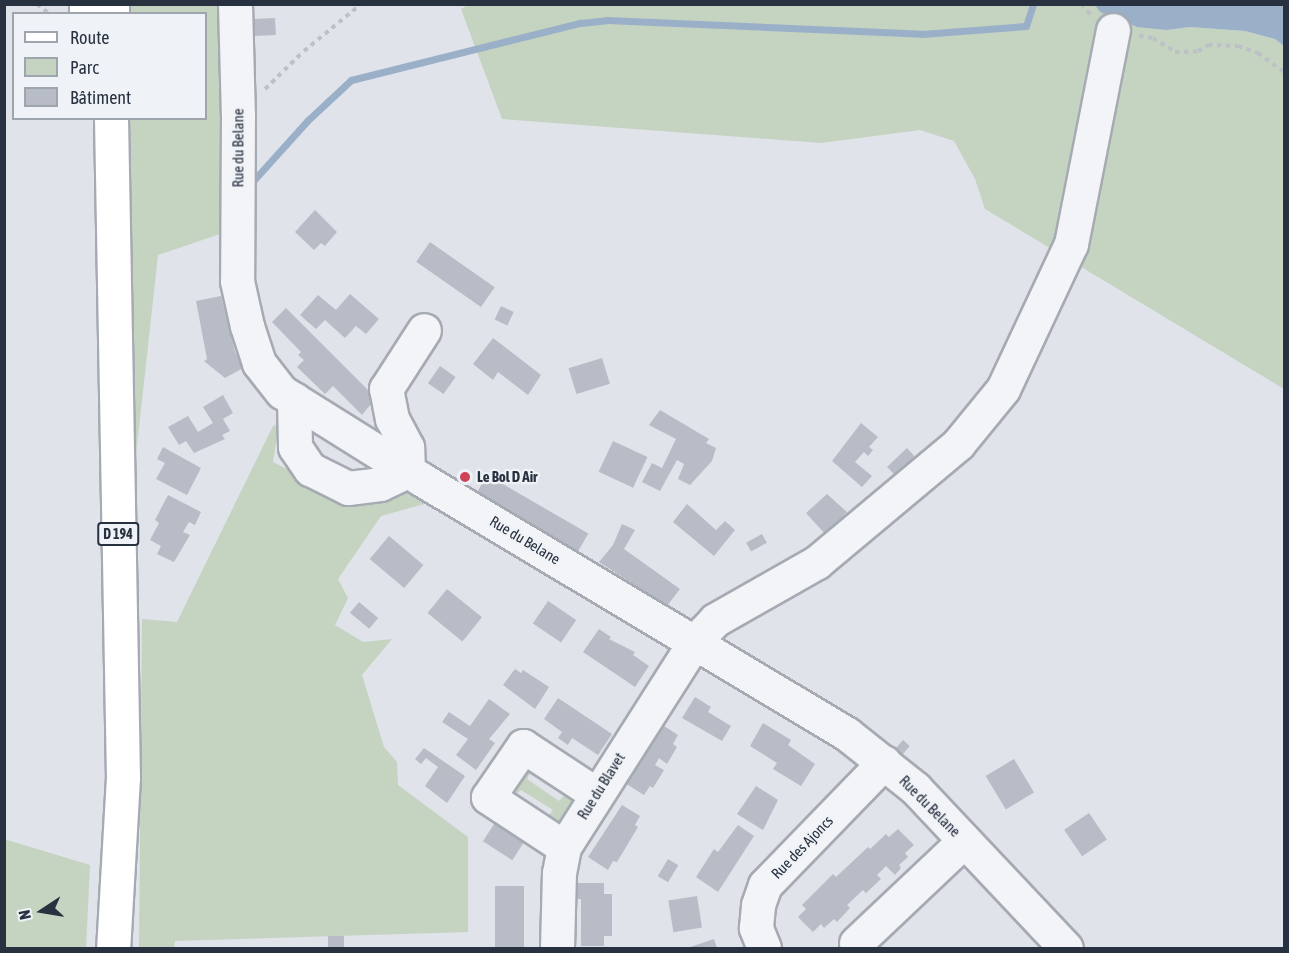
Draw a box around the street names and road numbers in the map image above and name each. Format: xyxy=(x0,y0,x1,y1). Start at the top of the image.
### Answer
street label: Rue du Belane xyxy=(229,109,247,187)
street label: Rue du Belane xyxy=(487,512,563,568)
road number: D 194 xyxy=(97,523,139,545)
street label: Rue du Blavet xyxy=(573,749,629,823)
street label: Rue du Belane xyxy=(896,772,964,840)
street label: Rue des Ajoncs xyxy=(767,812,837,882)

